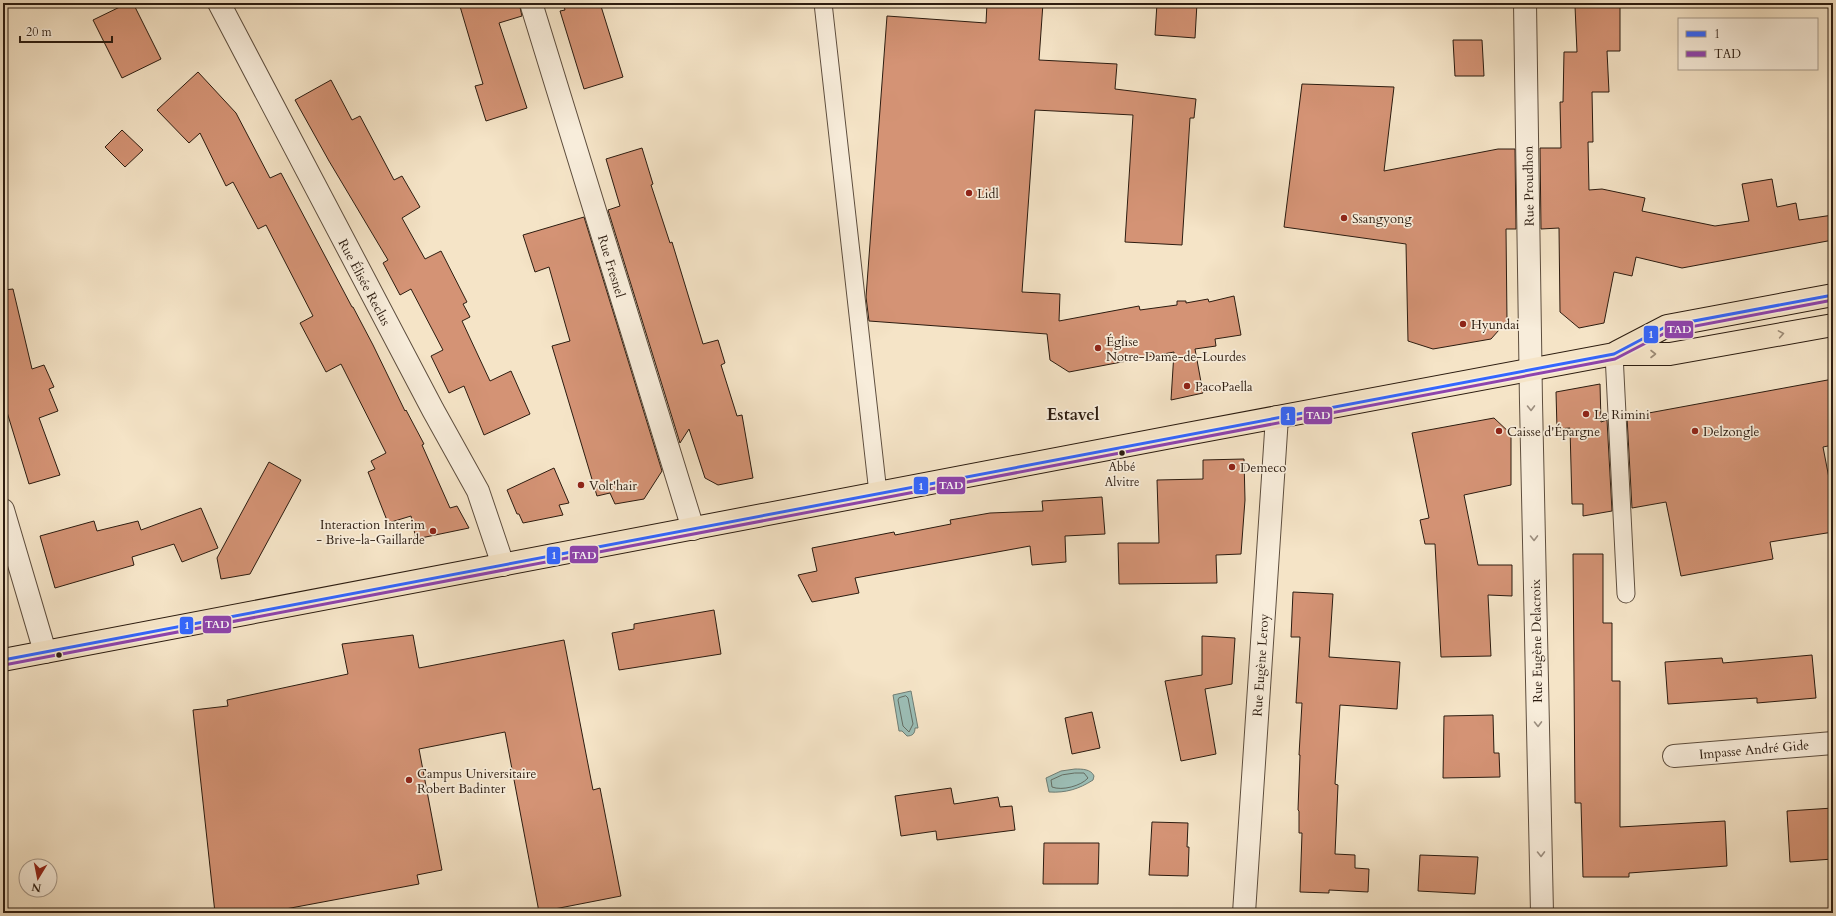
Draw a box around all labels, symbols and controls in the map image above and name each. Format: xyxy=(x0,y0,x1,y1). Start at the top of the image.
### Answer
scale bar xyxy=(20,18,112,44)
legend xyxy=(1678,18,1818,70)
text: 20 m xyxy=(26,24,53,40)
text: 1 xyxy=(1714,26,1720,42)
text: TAD xyxy=(1714,46,1741,62)
street label: Rue Proudhon xyxy=(1519,145,1539,226)
place label: Lidl xyxy=(977,185,999,203)
marker: Lidl xyxy=(964,188,974,198)
place label: Ssangyong xyxy=(1352,210,1412,228)
marker: Ssangyong xyxy=(1339,213,1349,223)
street label: Rue Fresnel xyxy=(593,233,629,300)
street label: Rue Élisée Reclus xyxy=(334,236,395,329)
place label: Hyundai xyxy=(1471,316,1520,334)
marker: Hyundai xyxy=(1458,319,1468,329)
line badge: TAD xyxy=(1664,320,1694,339)
text: TAD xyxy=(1667,322,1691,337)
line badge: 1 xyxy=(1643,325,1659,344)
text: 1 xyxy=(1648,327,1654,342)
one-way arrow xyxy=(1778,330,1784,339)
place label: Église Notre-Dame-de-Lourdes xyxy=(1106,333,1246,366)
marker: Église Notre-Dame-de-Lourdes xyxy=(1093,343,1103,353)
one-way arrow xyxy=(1650,350,1656,358)
place label: PacoPaella xyxy=(1195,378,1253,396)
marker: PacoPaella xyxy=(1182,381,1192,391)
district label: Estavel xyxy=(1046,403,1100,426)
one-way arrow xyxy=(1527,405,1535,411)
line badge: 1 xyxy=(1280,406,1296,426)
line badge: TAD xyxy=(1303,406,1333,425)
place label: Le Rimini xyxy=(1594,406,1650,424)
text: TAD xyxy=(1306,408,1330,423)
text: 1 xyxy=(1285,409,1291,424)
marker: Le Rimini xyxy=(1581,409,1591,419)
place label: Caisse d'Épargne xyxy=(1507,423,1600,441)
place label: Delzongle xyxy=(1703,423,1760,441)
marker: Caisse d'Épargne xyxy=(1494,426,1504,436)
marker: Delzongle xyxy=(1690,426,1700,436)
marker: Abbé Alvitre xyxy=(1117,448,1127,458)
place label: Abbé Alvitre xyxy=(1105,459,1139,490)
place label: Demeco xyxy=(1240,459,1286,477)
marker: Demeco xyxy=(1227,462,1237,472)
line badge: 1 xyxy=(913,476,929,495)
line badge: TAD xyxy=(936,476,966,495)
place label: Volt'hair xyxy=(589,477,637,495)
text: TAD xyxy=(939,478,963,493)
text: 1 xyxy=(918,479,924,494)
marker: Volt'hair xyxy=(576,480,586,490)
place label: Interaction Interim - Brive-la-Gaillarde xyxy=(316,516,425,549)
marker: Interaction Interim - Brive-la-Gaillarde xyxy=(428,526,438,536)
one-way arrow xyxy=(1530,535,1538,541)
line badge: TAD xyxy=(569,545,599,564)
line badge: 1 xyxy=(546,546,561,565)
text: 1 xyxy=(551,548,557,563)
text: TAD xyxy=(572,548,596,563)
street label: Rue Eugène Delacroix xyxy=(1527,578,1547,703)
street label: Rue Eugène Leroy xyxy=(1248,613,1274,717)
line badge: TAD xyxy=(202,615,232,634)
line badge: 1 xyxy=(179,616,194,635)
text: TAD xyxy=(205,617,229,632)
text: 1 xyxy=(184,618,190,633)
unlabelled marker xyxy=(54,650,64,660)
one-way arrow xyxy=(1534,721,1542,727)
street label: Impasse André Gide xyxy=(1698,736,1810,764)
place label: Campus Universitaire Robert Badinter xyxy=(417,765,536,798)
marker: Campus Universitaire Robert Badinter xyxy=(404,775,414,785)
one-way arrow xyxy=(1536,851,1545,857)
north arrow xyxy=(18,858,58,898)
text: N xyxy=(30,879,42,896)

